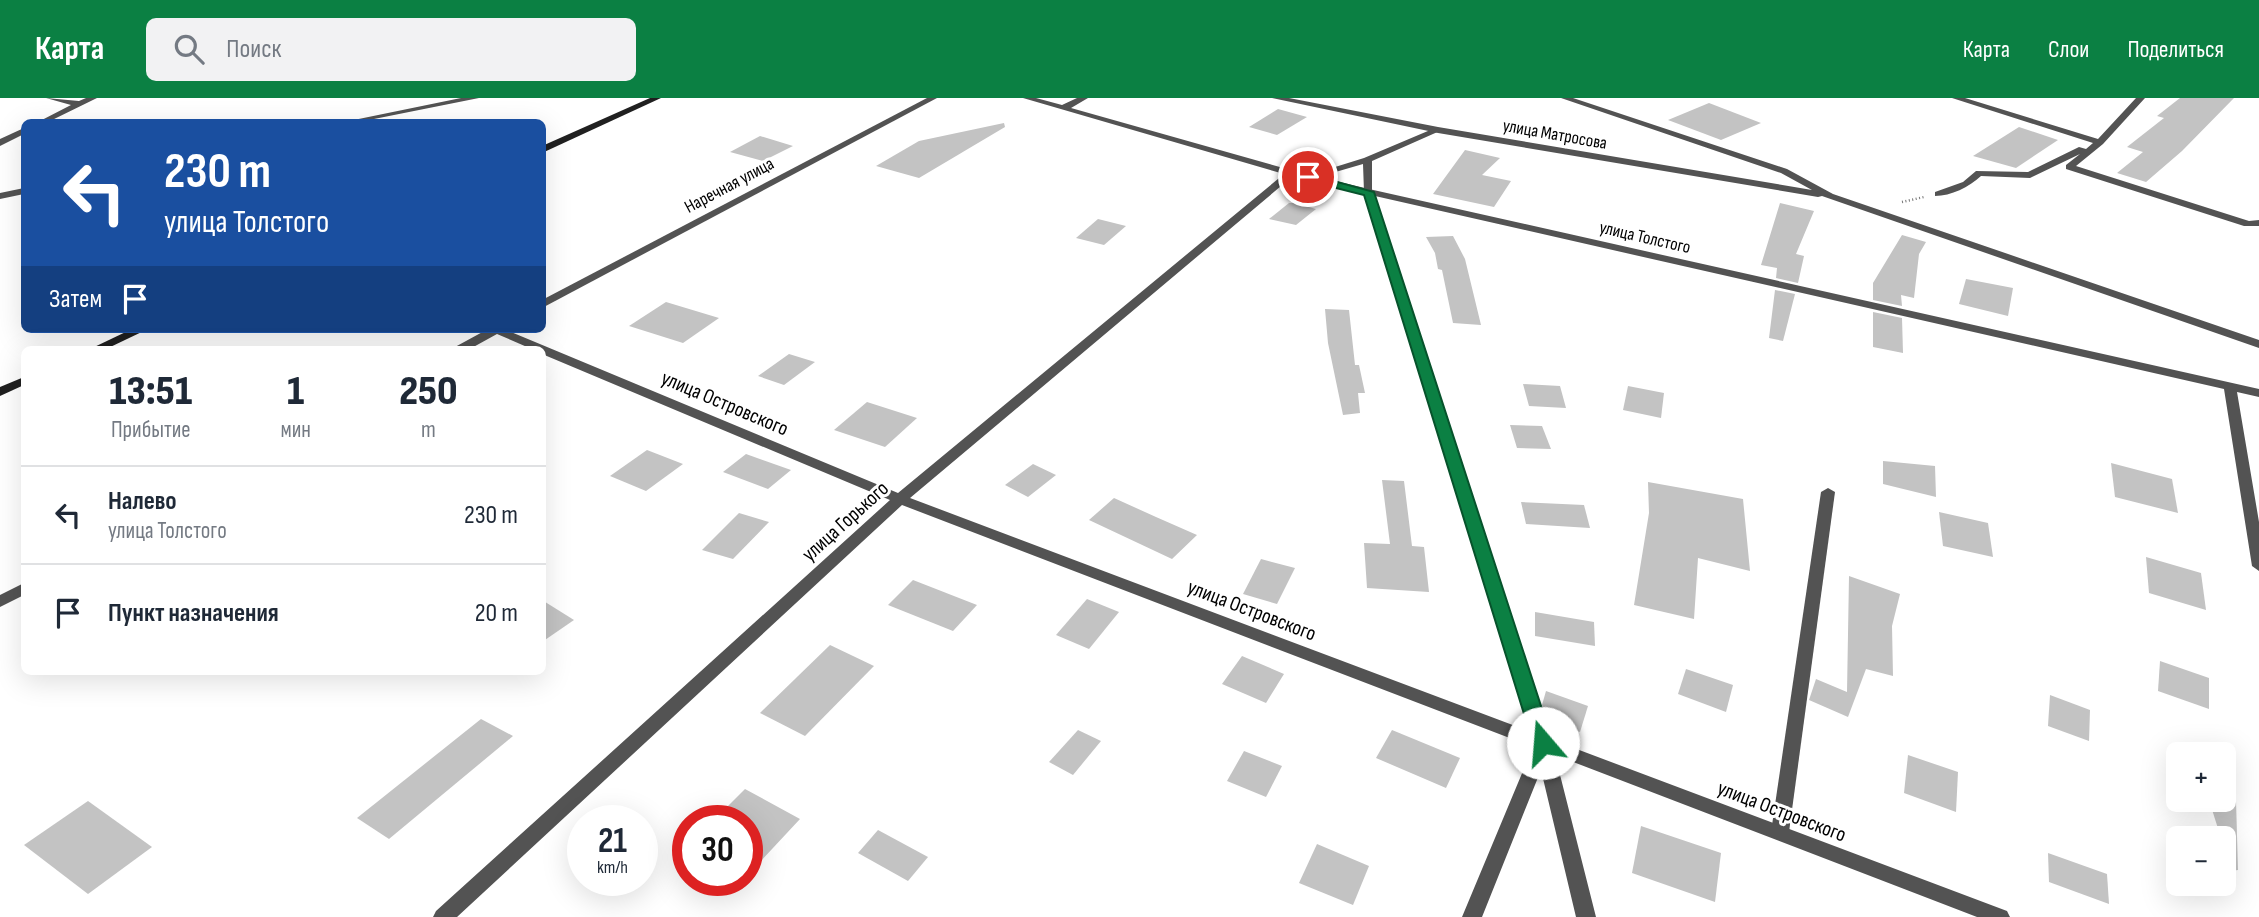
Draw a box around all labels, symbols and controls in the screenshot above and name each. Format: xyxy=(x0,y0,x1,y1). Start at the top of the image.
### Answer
search box xyxy=(146,18,636,81)
text: Карта xyxy=(35,29,104,69)
icon: search xyxy=(170,30,208,68)
text: Поиск xyxy=(226,34,281,65)
text: Карта xyxy=(1963,35,2010,64)
text: Слои xyxy=(2048,35,2089,64)
text: Поделиться xyxy=(2127,35,2224,64)
street label: улица Матросова xyxy=(1501,115,1609,154)
text: 230 m xyxy=(164,143,271,202)
icon: left xyxy=(49,147,140,238)
pin xyxy=(1278,147,1338,207)
street label: Наречная улица xyxy=(681,153,778,218)
icon: arrive xyxy=(1289,158,1327,196)
text: улица Толстого xyxy=(164,203,329,242)
street label: улица Толстого xyxy=(1597,217,1693,258)
icon: arrive xyxy=(116,280,154,318)
text: Затем xyxy=(49,284,102,315)
street label: улица Островского xyxy=(657,365,792,442)
text: 13:51 xyxy=(109,366,192,417)
text: 1 xyxy=(287,366,304,417)
text: 250 xyxy=(399,366,458,417)
text: Прибытие xyxy=(111,416,191,444)
text: мин xyxy=(280,416,311,444)
text: m xyxy=(421,416,436,444)
street label: улица Горького xyxy=(797,476,894,567)
text: Налево xyxy=(108,486,177,517)
icon: left xyxy=(49,496,87,534)
text: 230 m xyxy=(464,500,518,531)
text: улица Толстого xyxy=(108,517,227,545)
street label: улица Островского xyxy=(1184,574,1320,646)
icon: arrive xyxy=(49,594,87,632)
text: Пункт назначения xyxy=(108,598,279,629)
text: 20 m xyxy=(475,598,518,629)
position arrow xyxy=(1506,706,1580,780)
map controls xyxy=(2166,742,2236,896)
button: + xyxy=(2166,742,2236,812)
street label: улица Островского xyxy=(1714,775,1850,847)
speed limit sign: 30 xyxy=(672,805,763,896)
text: 21 xyxy=(598,820,627,863)
button: − xyxy=(2166,826,2236,896)
text: km/h xyxy=(597,857,628,878)

